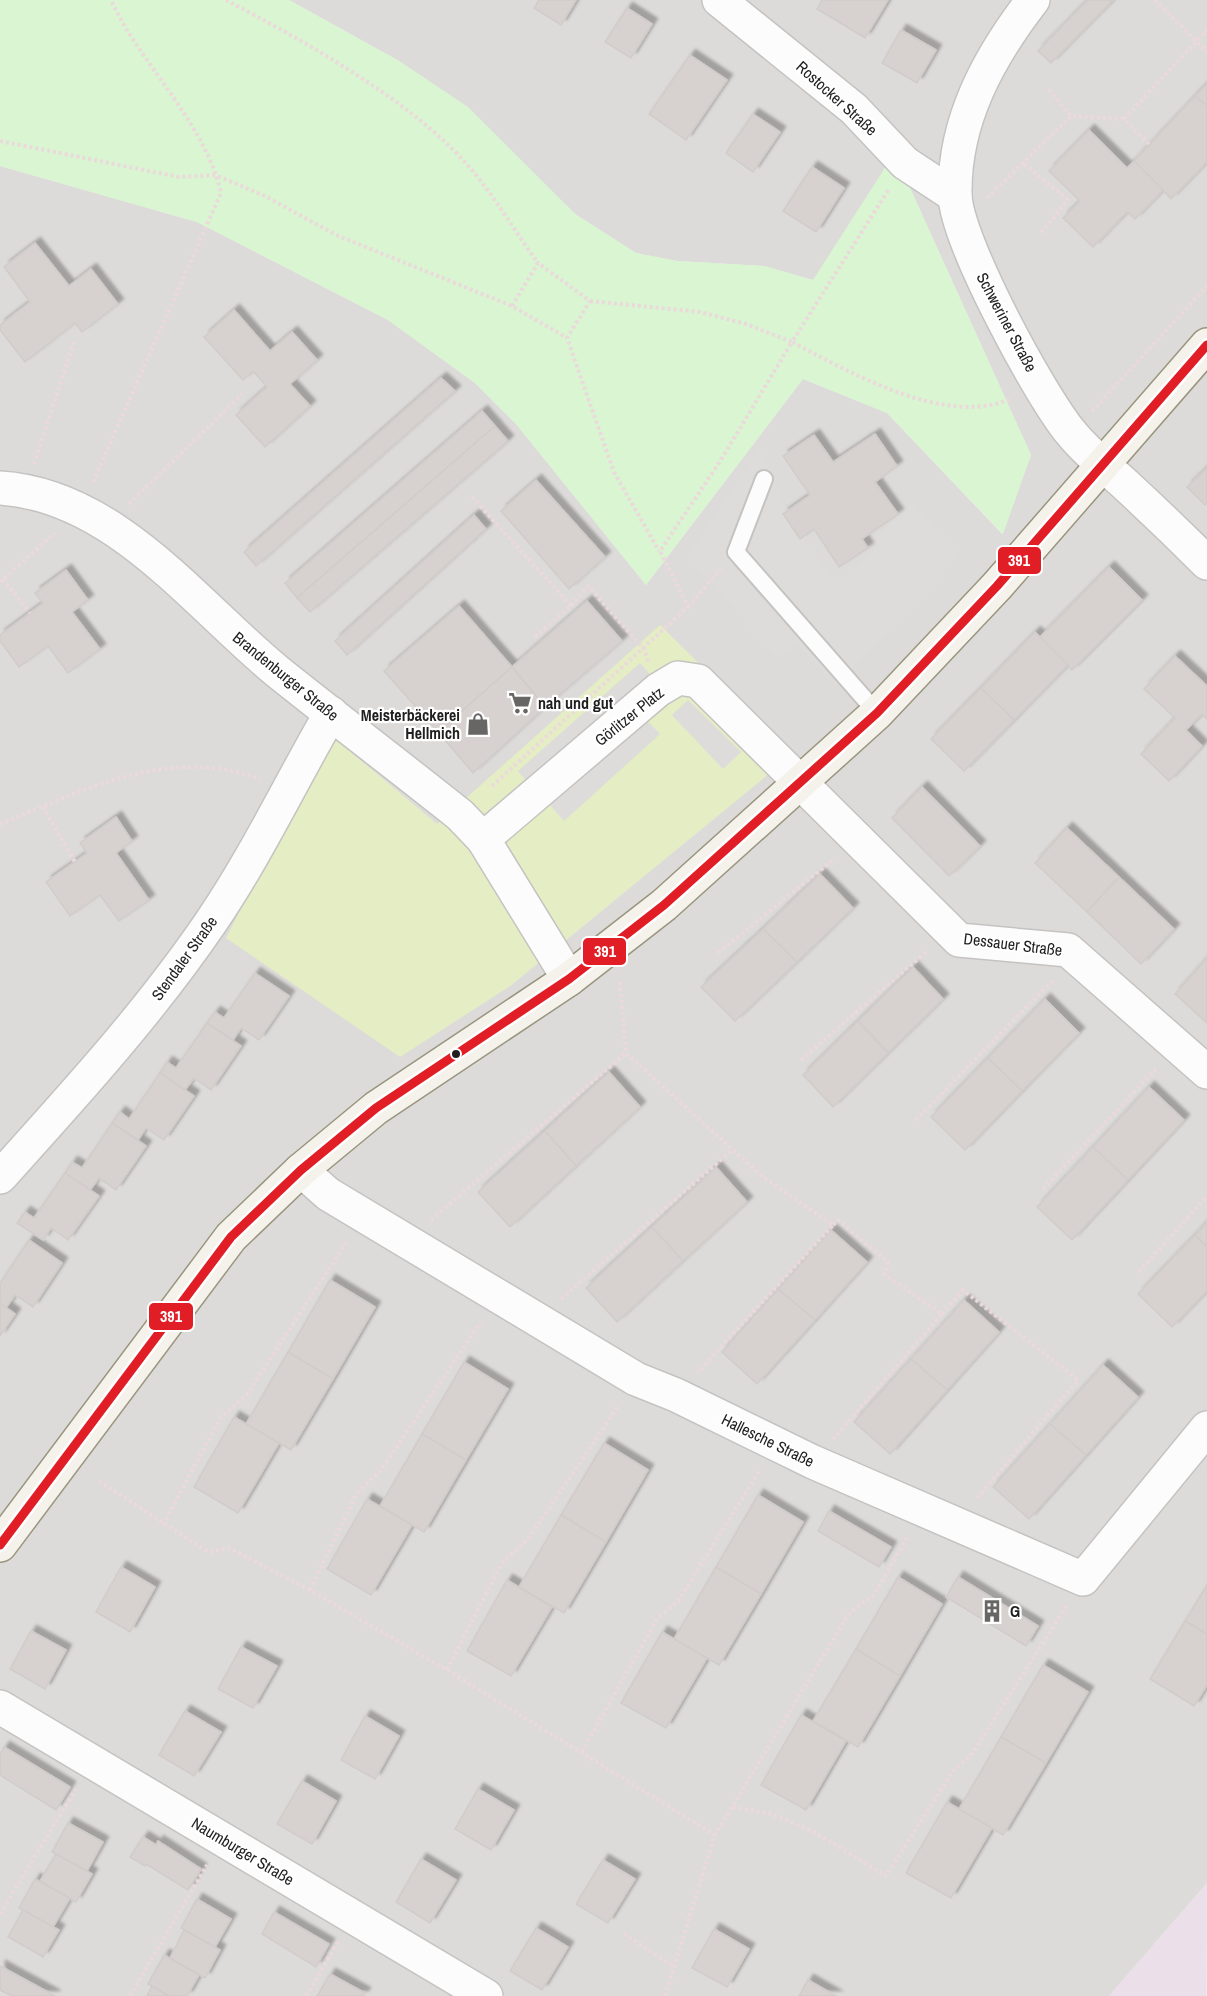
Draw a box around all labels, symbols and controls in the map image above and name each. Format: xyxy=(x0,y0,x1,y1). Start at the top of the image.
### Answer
street label: Rostocker Straße xyxy=(792,56,882,140)
street label: Schweriner Straße xyxy=(972,269,1042,375)
line badge: 391 xyxy=(997,546,1042,575)
text: 391 xyxy=(1008,549,1031,571)
street label: Brandenburger Straße xyxy=(228,626,344,726)
street label: Görlitzer Platz xyxy=(590,681,669,751)
supermarket icon: nah und gut xyxy=(507,690,533,716)
place label: nah und gut xyxy=(538,692,614,714)
place label: Meisterbäckerei Hellmich xyxy=(361,704,460,744)
shop icon: Meisterbäckerei Hellmich xyxy=(465,711,491,737)
street label: Stendaler Straße xyxy=(146,911,222,1005)
street label: Dessauer Straße xyxy=(962,927,1064,961)
line badge: 391 xyxy=(582,937,627,966)
text: 391 xyxy=(594,940,617,962)
unlabelled marker xyxy=(450,1048,462,1060)
line badge: 391 xyxy=(148,1302,194,1331)
text: 391 xyxy=(160,1305,183,1327)
street label: Hallesche Straße xyxy=(718,1408,818,1472)
building icon: G xyxy=(979,1598,1005,1624)
place label: G xyxy=(1010,1600,1020,1622)
street label: Naumburger Straße xyxy=(188,1812,298,1890)

